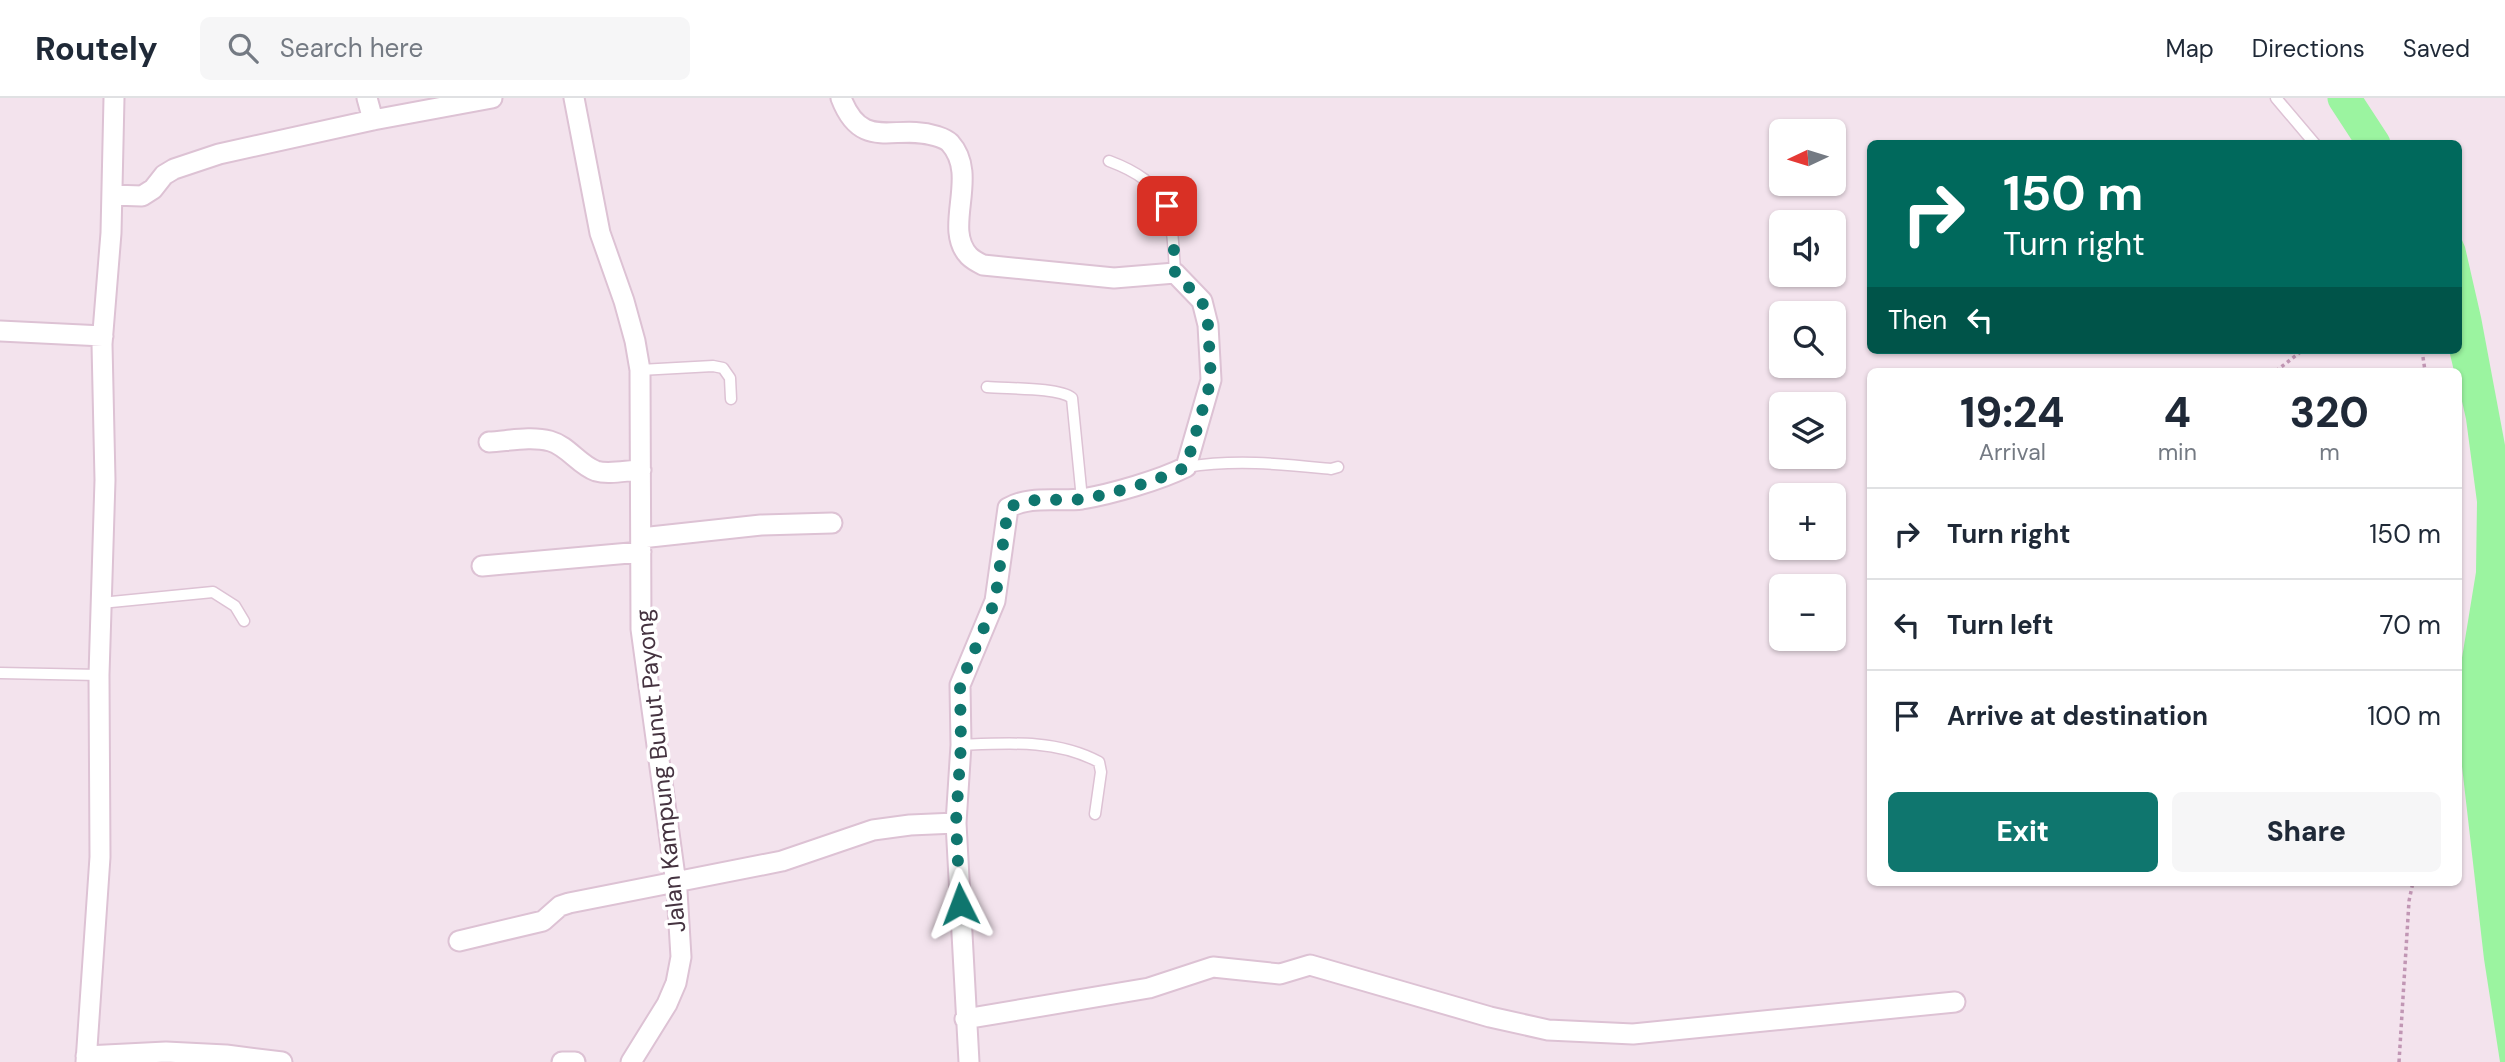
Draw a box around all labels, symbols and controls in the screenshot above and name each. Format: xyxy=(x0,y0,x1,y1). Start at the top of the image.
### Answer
search box xyxy=(200,17,690,80)
text: Routely xyxy=(35,27,158,70)
icon: search xyxy=(224,29,262,67)
text: Search here xyxy=(280,31,423,65)
text: Map xyxy=(2166,33,2214,64)
text: Directions xyxy=(2252,33,2365,64)
text: Saved xyxy=(2403,33,2470,64)
north arrow xyxy=(1769,119,1846,196)
map controls xyxy=(1769,119,1846,651)
text: 150 m xyxy=(2003,161,2143,225)
icon: right xyxy=(1888,168,1979,259)
pin xyxy=(1137,176,1197,236)
icon: arrive xyxy=(1148,187,1186,225)
button: sound xyxy=(1769,210,1846,287)
text: Turn right xyxy=(2003,223,2145,265)
button: search xyxy=(1769,301,1846,378)
icon: left xyxy=(1961,301,1999,339)
text: Then xyxy=(1888,303,1947,337)
text: 19:24 xyxy=(1960,385,2065,440)
text: 4 xyxy=(2163,385,2191,440)
text: 320 xyxy=(2290,385,2369,440)
button: layers xyxy=(1769,392,1846,469)
text: Arrival xyxy=(1979,437,2046,467)
text: min xyxy=(2158,437,2197,467)
text: m xyxy=(2319,437,2340,467)
button: + xyxy=(1769,483,1846,560)
icon: right xyxy=(1888,515,1926,553)
text: Turn right xyxy=(1947,517,2071,551)
text: 150 m xyxy=(2369,517,2441,551)
button: − xyxy=(1769,574,1846,651)
icon: left xyxy=(1888,606,1926,644)
street label: Jalan Kampung Bunut Payong xyxy=(628,608,692,934)
text: Turn left xyxy=(1947,608,2054,642)
text: 70 m xyxy=(2380,608,2441,642)
icon: arrive xyxy=(1888,697,1926,735)
text: Arrive at destination xyxy=(1947,699,2208,733)
text: 100 m xyxy=(2367,699,2441,733)
button: Exit xyxy=(1888,792,2158,872)
button: Share xyxy=(2172,792,2441,872)
position arrow xyxy=(923,867,997,941)

